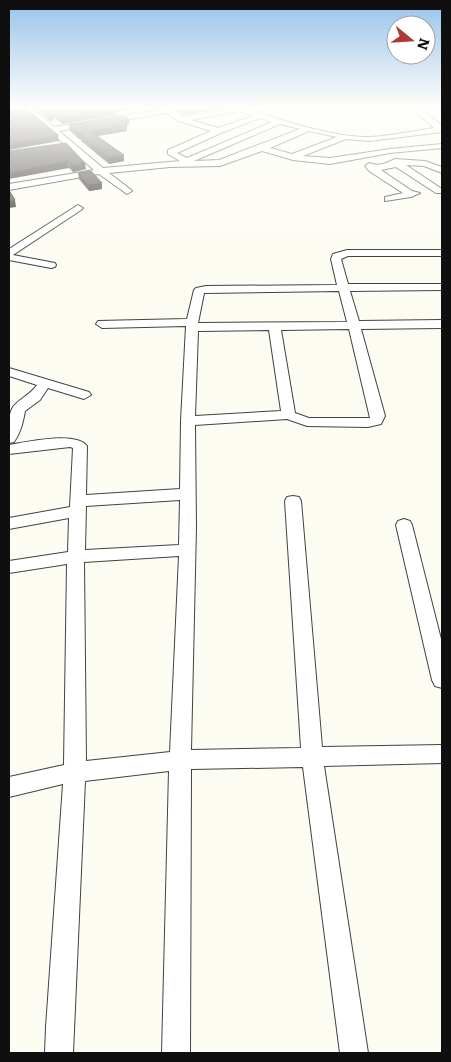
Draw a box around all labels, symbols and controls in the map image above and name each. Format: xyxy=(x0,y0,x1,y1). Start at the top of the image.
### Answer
north arrow xyxy=(386,15,436,65)
text: N xyxy=(413,36,436,53)

